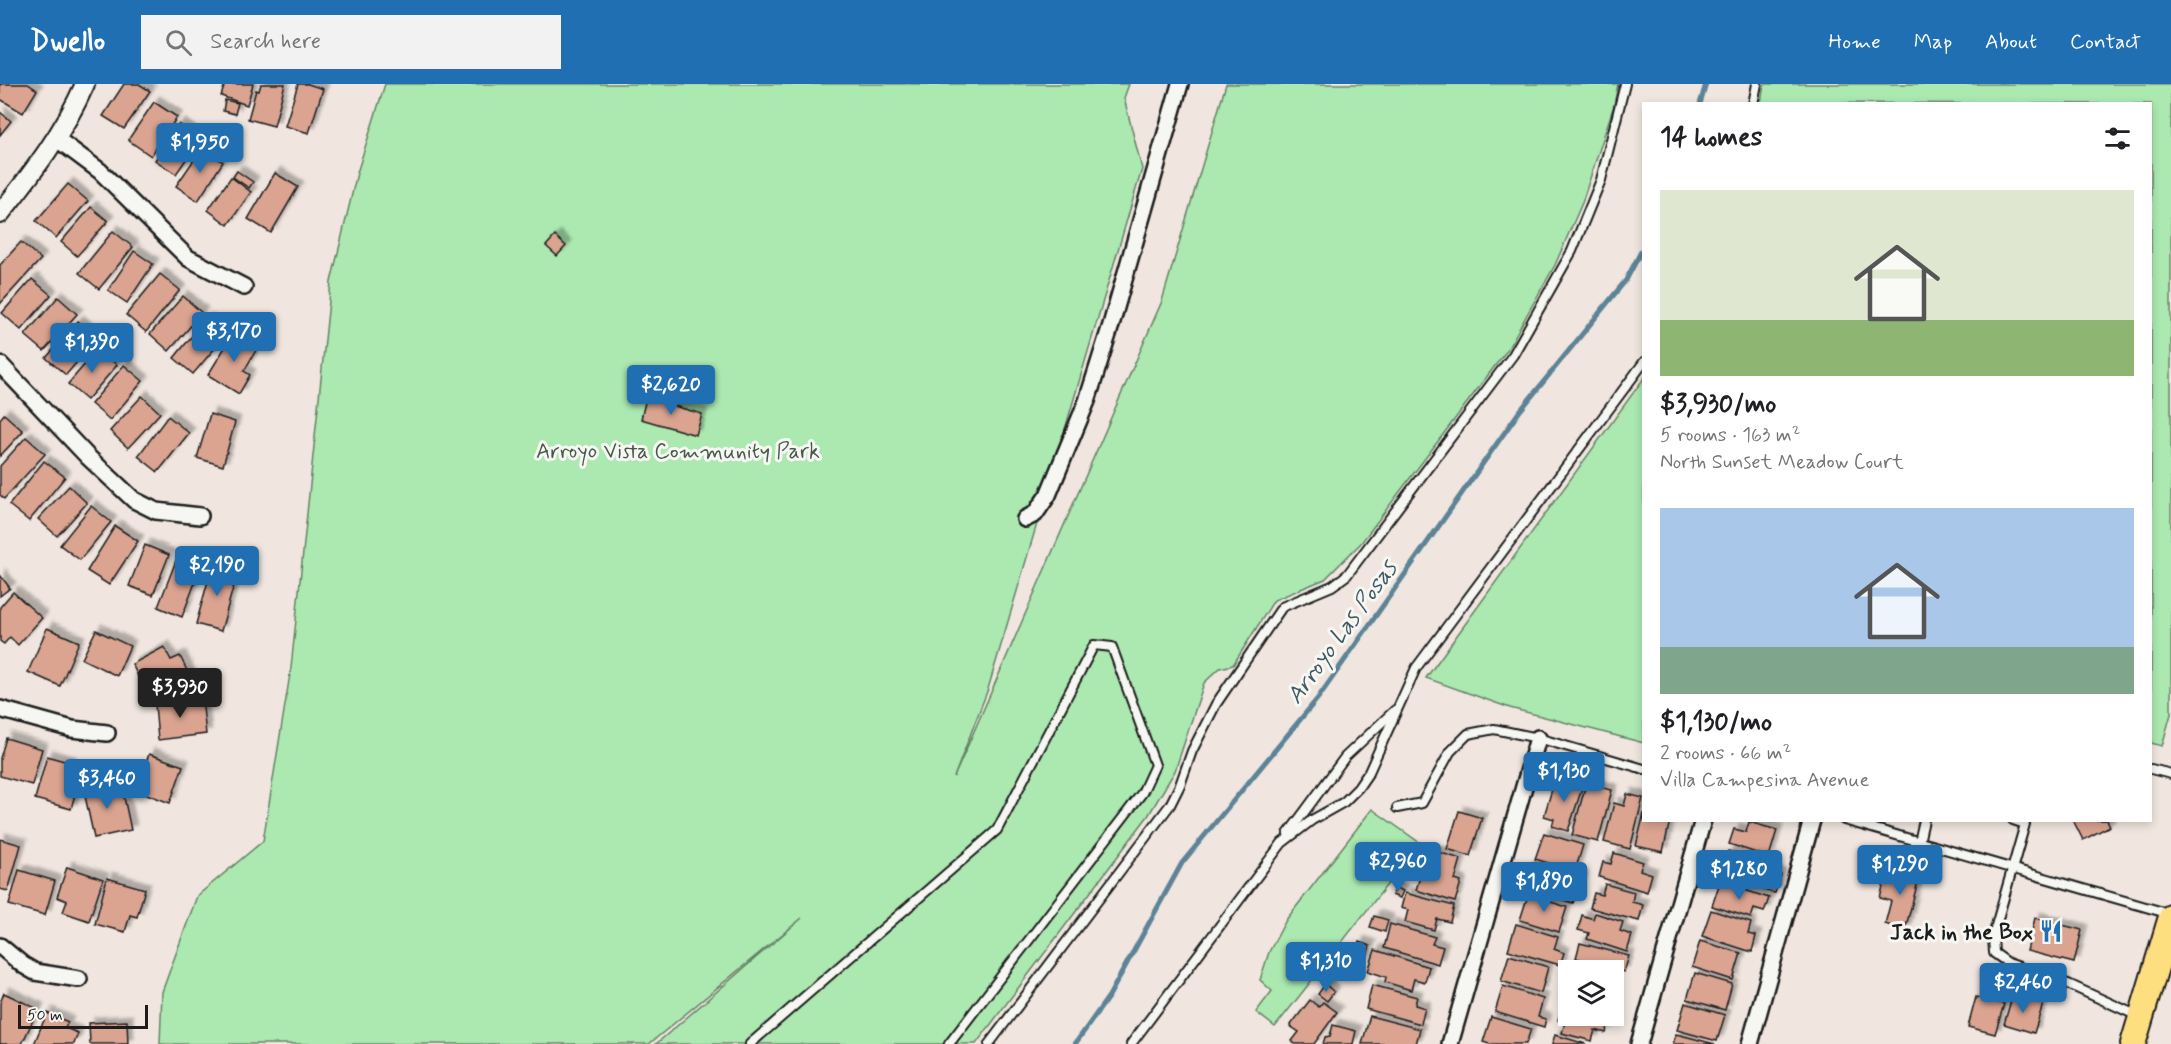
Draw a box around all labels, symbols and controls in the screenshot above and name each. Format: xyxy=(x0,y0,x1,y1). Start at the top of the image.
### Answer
search box xyxy=(141,15,561,69)
text: Dwello xyxy=(30,24,105,61)
icon: search xyxy=(162,26,195,59)
text: Search here xyxy=(210,28,321,56)
text: Home xyxy=(1829,28,1881,56)
text: Map xyxy=(1914,28,1952,56)
text: About xyxy=(1985,28,2037,56)
text: Contact xyxy=(2070,28,2141,56)
text: 14 homes xyxy=(1660,121,1762,155)
icon: filters xyxy=(2101,122,2134,155)
pin: $1,950 xyxy=(151,123,249,174)
text: $1,950 xyxy=(170,129,230,156)
icon: home xyxy=(1843,229,1951,337)
pin: $3,170 xyxy=(185,312,283,363)
text: $3,170 xyxy=(206,318,262,345)
pin: $1,390 xyxy=(43,323,141,374)
text: $1,390 xyxy=(64,329,120,356)
pin: $2,620 xyxy=(622,365,720,416)
text: $2,620 xyxy=(641,371,701,398)
text: $3,930/mo xyxy=(1660,388,1776,422)
text: 5 rooms · 163 m² xyxy=(1660,422,1800,449)
park label: Arroyo Vista Community Park xyxy=(536,438,820,466)
text: North Sunset Meadow Court xyxy=(1660,449,1904,476)
pin: $2,190 xyxy=(168,546,266,597)
icon: home xyxy=(1843,547,1951,655)
text: $2,190 xyxy=(189,552,245,579)
water label: Arroyo Las Posas xyxy=(1280,553,1406,710)
pin: $3,930 xyxy=(131,668,229,719)
text: $3,930 xyxy=(152,674,208,701)
text: $1,130/mo xyxy=(1660,706,1772,740)
text: 2 rooms · 66 m² xyxy=(1660,740,1791,767)
pin: $1,130 xyxy=(1515,752,1613,803)
text: $1,130 xyxy=(1538,758,1590,785)
pin: $3,460 xyxy=(58,759,156,810)
text: $3,460 xyxy=(78,765,136,792)
text: Villa Campesina Avenue xyxy=(1660,767,1869,794)
pin: $2,960 xyxy=(1349,842,1447,893)
pin: $1,290 xyxy=(1851,845,1949,896)
text: $2,960 xyxy=(1369,848,1427,875)
pin: $1,280 xyxy=(1690,850,1788,901)
text: $1,290 xyxy=(1871,851,1929,878)
text: $1,280 xyxy=(1710,856,1768,883)
pin: $1,890 xyxy=(1495,862,1593,913)
text: $1,890 xyxy=(1515,868,1573,895)
restaurant icon: Jack in the Box xyxy=(2038,918,2064,944)
place label: Jack in the Box xyxy=(1890,919,2033,947)
pin: $1,310 xyxy=(1277,942,1375,993)
text: $1,310 xyxy=(1300,948,1352,975)
map controls xyxy=(1558,960,1624,1026)
button: layers xyxy=(1558,960,1624,1026)
pin: $2,460 xyxy=(1974,963,2072,1014)
text: $2,460 xyxy=(1994,969,2052,996)
scale bar xyxy=(18,1002,148,1030)
text: 50 m xyxy=(27,1005,63,1026)

